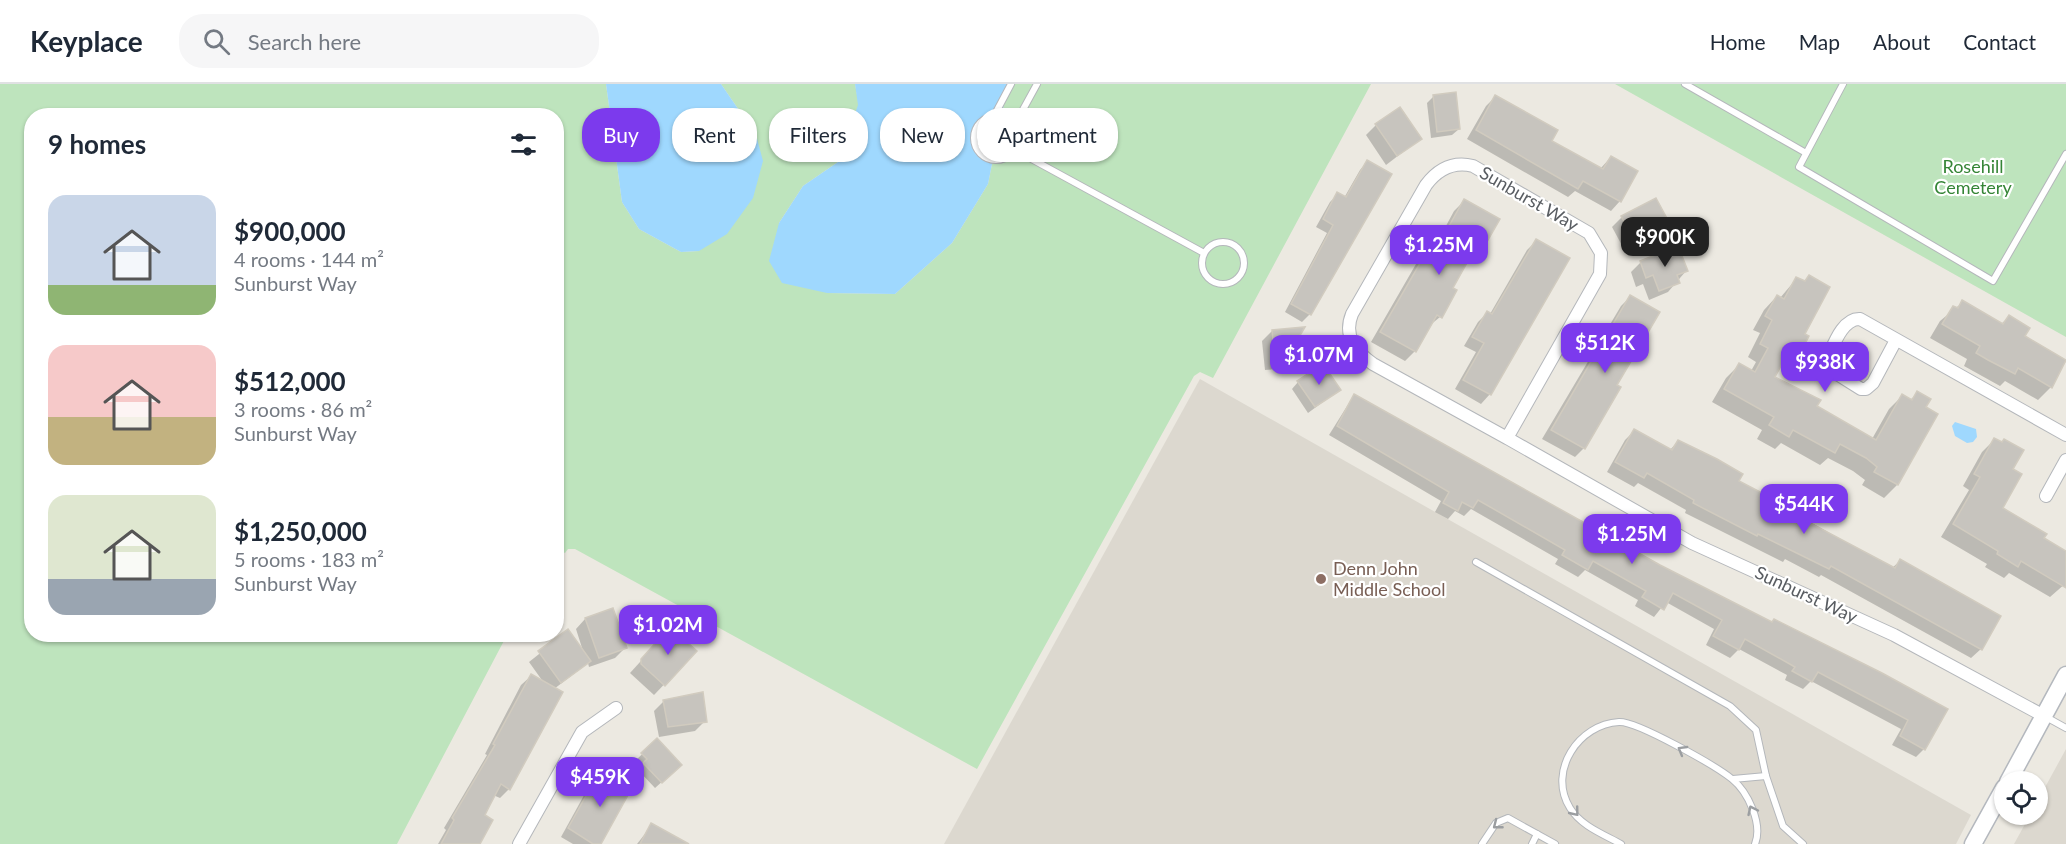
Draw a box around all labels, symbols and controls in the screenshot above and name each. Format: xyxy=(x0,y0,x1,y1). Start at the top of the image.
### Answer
search box xyxy=(179,14,599,68)
text: Keyplace xyxy=(30,24,143,58)
icon: search xyxy=(200,25,233,58)
text: Search here xyxy=(248,28,361,55)
text: Home xyxy=(1710,29,1766,54)
text: Map xyxy=(1799,29,1840,54)
text: About xyxy=(1873,29,1930,54)
text: Contact xyxy=(1963,29,2036,54)
chip: Buy xyxy=(582,108,660,162)
chip: Rent xyxy=(672,108,757,162)
chip: Filters xyxy=(769,108,868,162)
chip: New xyxy=(880,108,965,162)
chip: Apartment xyxy=(977,108,1118,162)
text: 9 homes xyxy=(48,128,146,160)
icon: filters xyxy=(507,128,540,161)
park label: Rosehill Cemetery xyxy=(1934,155,2012,198)
street label: Sunburst Way xyxy=(1476,161,1583,236)
text: $900,000 xyxy=(234,215,346,247)
pin: $900K xyxy=(1623,217,1707,268)
icon: home xyxy=(96,219,168,291)
text: $900K xyxy=(1635,224,1695,248)
pin: $1.25M xyxy=(1390,225,1488,276)
text: $1.25M xyxy=(1404,232,1474,256)
text: 4 rooms · 144 m² xyxy=(234,247,384,271)
text: Sunburst Way xyxy=(234,271,357,295)
pin: $512K xyxy=(1563,323,1647,374)
text: $512K xyxy=(1575,330,1635,354)
pin: $1.07M xyxy=(1270,335,1368,386)
text: $1.07M xyxy=(1284,342,1354,366)
pin: $938K xyxy=(1783,342,1867,393)
text: $938K xyxy=(1795,349,1855,373)
text: $512,000 xyxy=(234,365,346,397)
icon: home xyxy=(96,369,168,441)
text: 3 rooms · 86 m² xyxy=(234,397,372,421)
text: Sunburst Way xyxy=(234,421,357,445)
pin: $544K xyxy=(1762,484,1846,535)
text: $544K xyxy=(1774,491,1834,515)
pin: $1.25M xyxy=(1583,514,1681,565)
text: $1,250,000 xyxy=(234,515,367,547)
icon: home xyxy=(96,519,168,591)
text: $1.25M xyxy=(1597,521,1667,545)
text: 5 rooms · 183 m² xyxy=(234,547,384,571)
place label: Denn John Middle School xyxy=(1333,557,1445,600)
street label: Sunburst Way xyxy=(1752,561,1862,628)
text: Sunburst Way xyxy=(234,571,357,595)
marker: Denn John Middle School xyxy=(1314,572,1328,586)
pin: $1.02M xyxy=(619,605,717,656)
text: $1.02M xyxy=(633,612,703,636)
one-way arrow xyxy=(1678,746,1688,757)
pin: $459K xyxy=(558,757,642,808)
text: $459K xyxy=(570,764,630,788)
map controls xyxy=(1994,771,2048,825)
button: locate xyxy=(1994,771,2048,825)
one-way arrow xyxy=(1567,805,1578,816)
one-way arrow xyxy=(1747,805,1759,816)
one-way arrow xyxy=(1493,818,1504,829)

